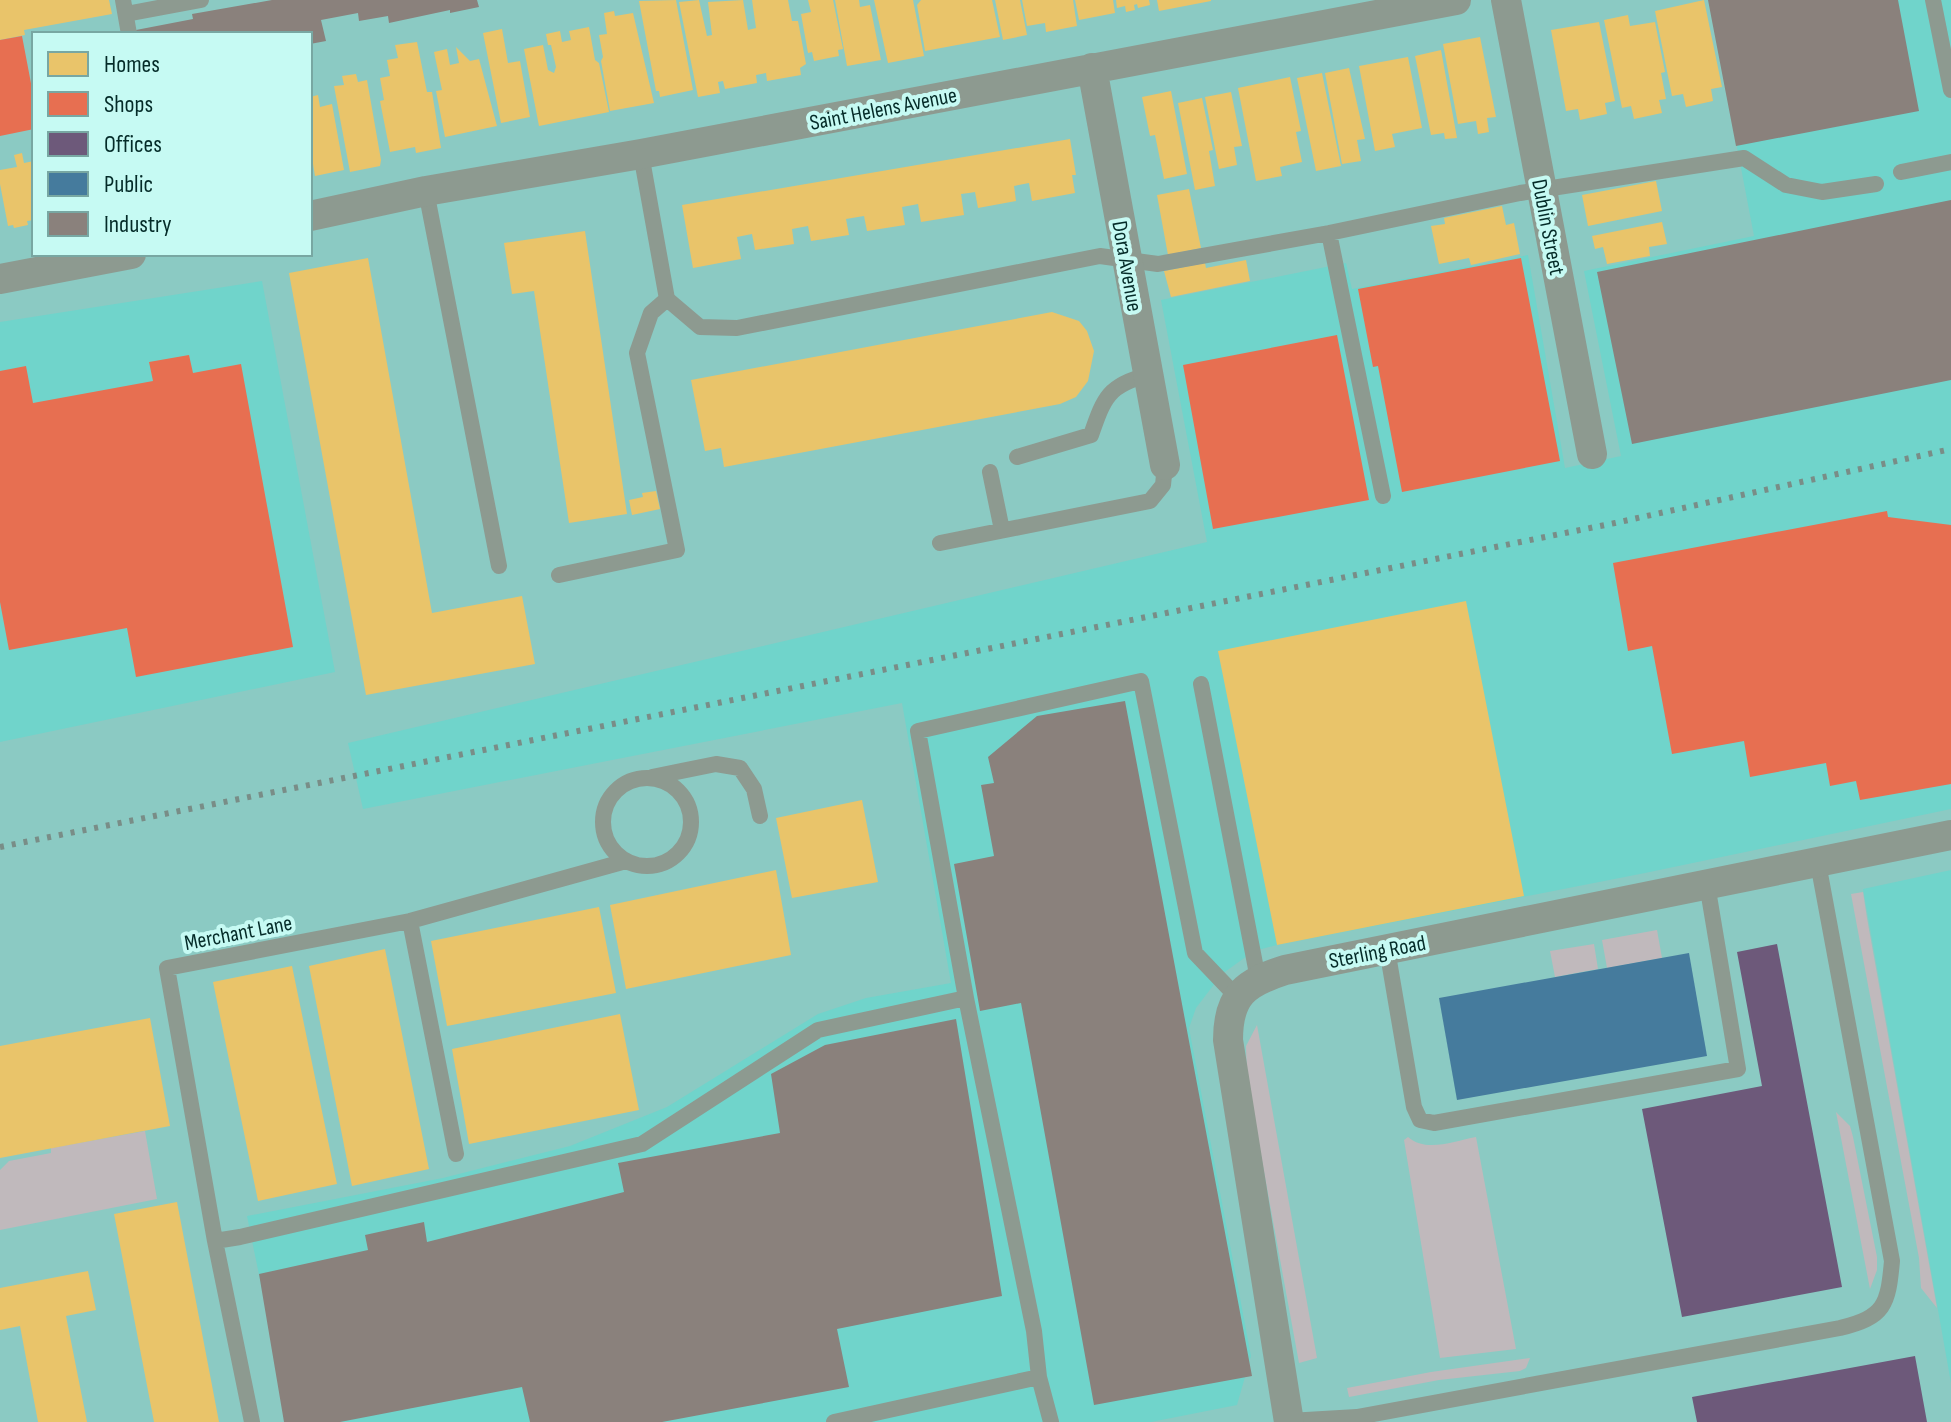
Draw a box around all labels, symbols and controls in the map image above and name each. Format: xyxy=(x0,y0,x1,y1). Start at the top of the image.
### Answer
legend xyxy=(32,32,312,256)
text: Homes xyxy=(104,50,160,79)
street label: Saint Helens Avenue xyxy=(807,82,959,137)
text: Shops xyxy=(104,90,153,119)
text: Offices xyxy=(104,130,162,159)
text: Public xyxy=(104,170,153,199)
street label: Dublin Street xyxy=(1525,177,1570,278)
text: Industry xyxy=(104,210,171,239)
street label: Dora Avenue xyxy=(1105,219,1148,314)
street label: Merchant Lane xyxy=(182,910,294,957)
street label: Sterling Road xyxy=(1327,930,1428,975)

